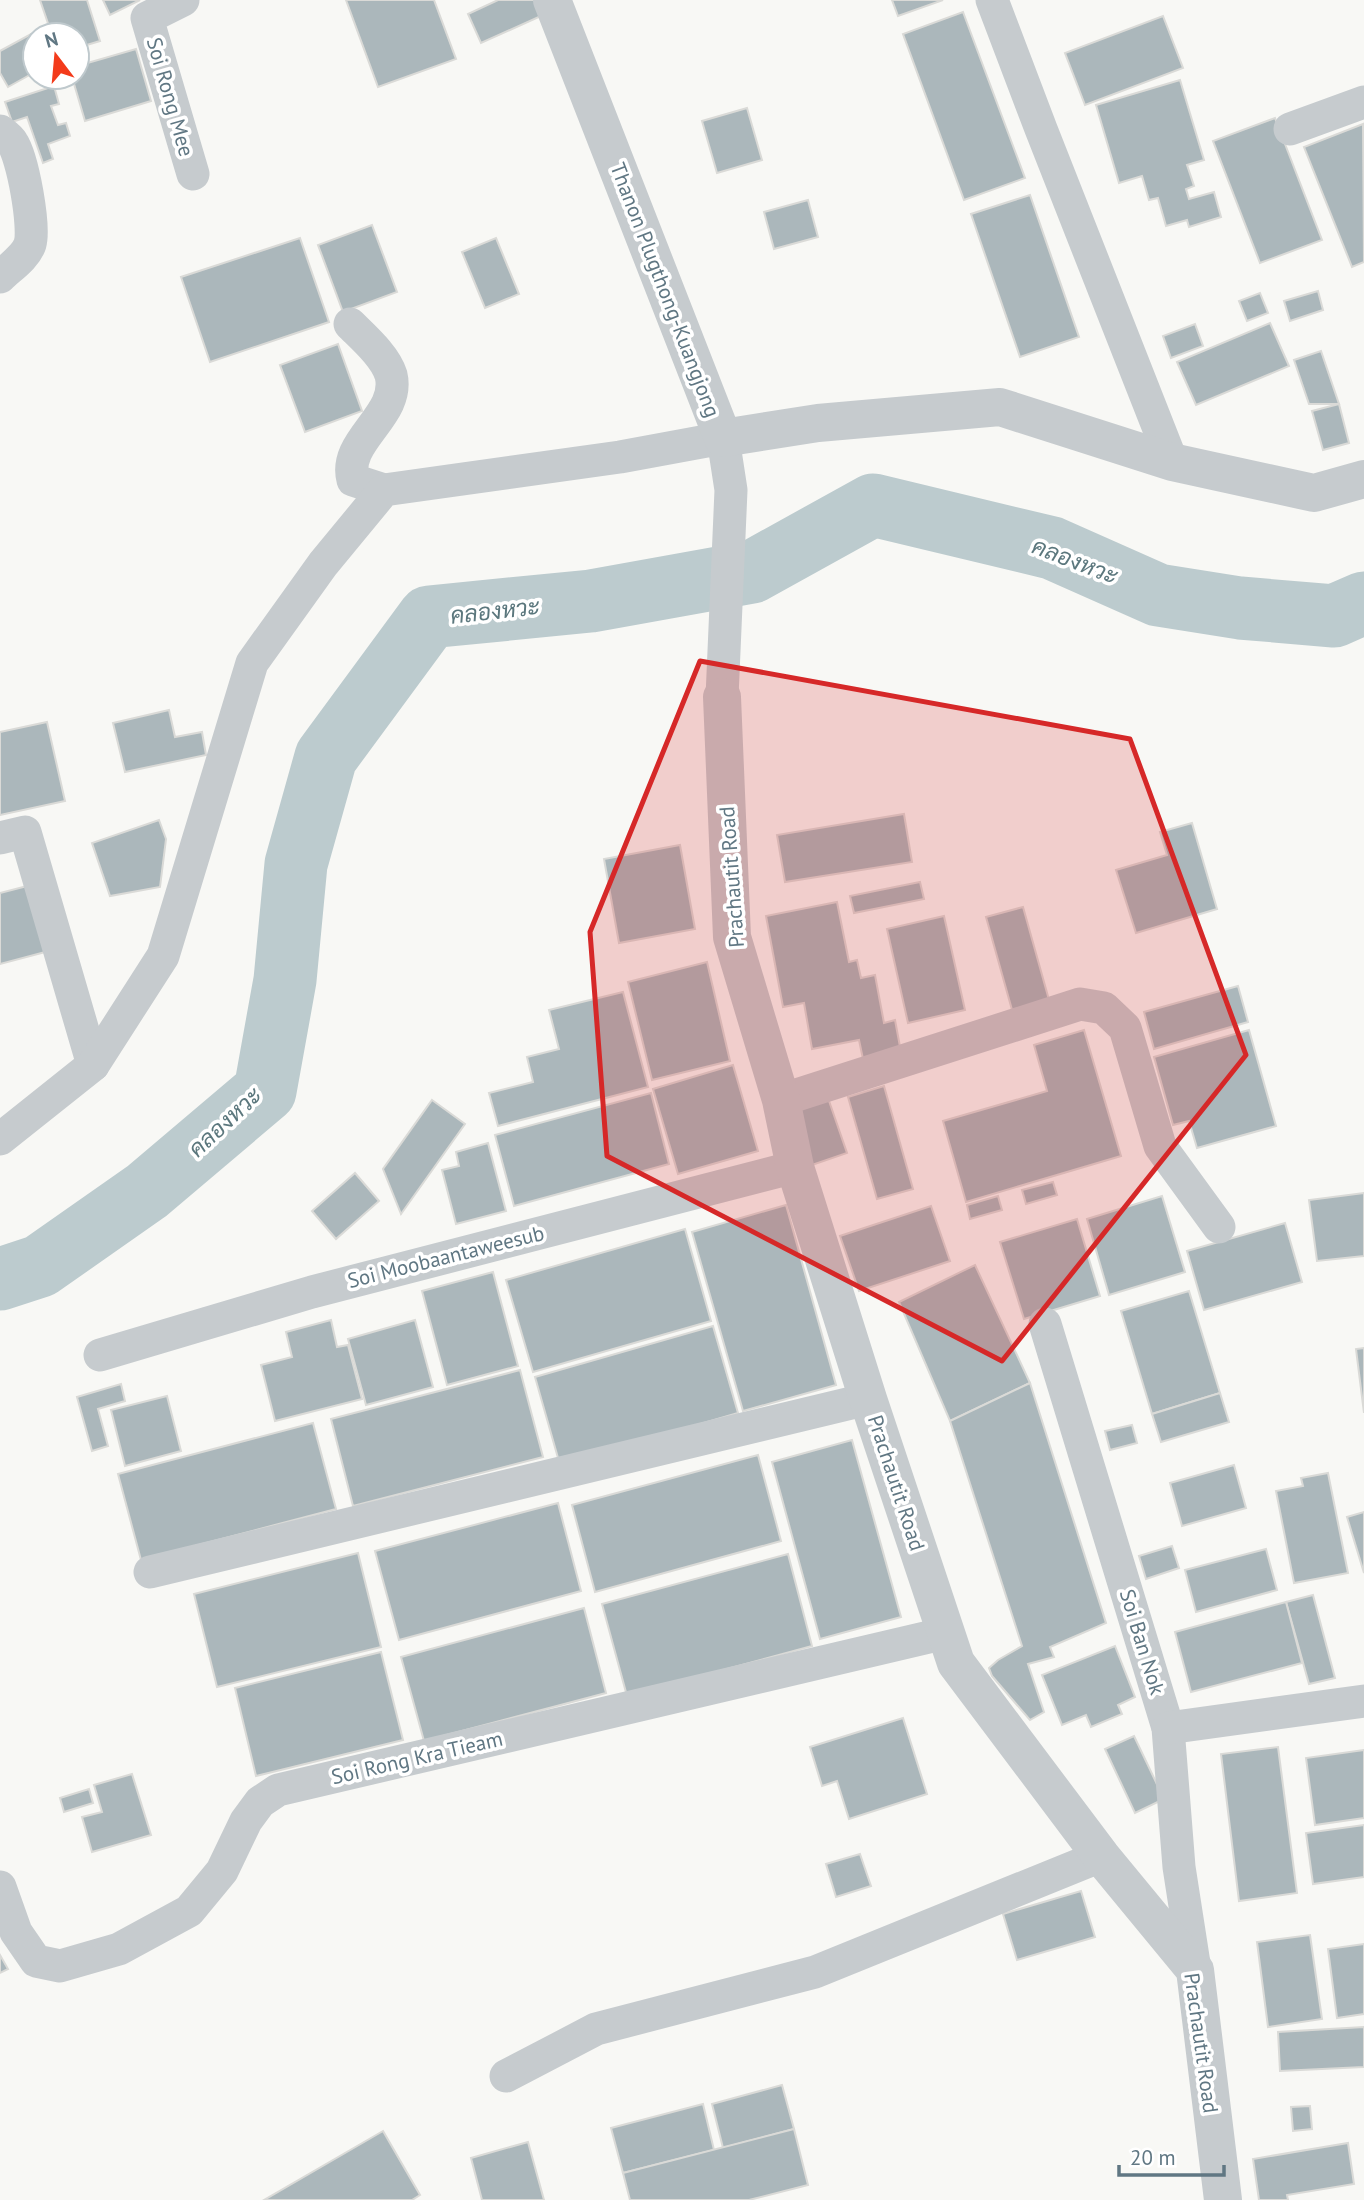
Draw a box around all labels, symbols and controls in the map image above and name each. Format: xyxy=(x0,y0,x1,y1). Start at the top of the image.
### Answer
north arrow xyxy=(21,21,91,91)
text: N xyxy=(42,26,61,53)
street label: Soi Rong Mee xyxy=(141,34,200,159)
street label: Thanon Plugthong-Kuangjong xyxy=(604,159,727,421)
water label: คลองหวะ xyxy=(1028,531,1123,590)
water label: คลองหวะ xyxy=(449,591,542,630)
street label: Prachautit Road xyxy=(713,806,750,948)
water label: คลองหวะ xyxy=(182,1080,268,1163)
street label: Soi Moobaantaweesub xyxy=(345,1219,547,1294)
street label: Prachautit Road xyxy=(862,1412,931,1554)
street label: Soi Ban Nok xyxy=(1114,1586,1171,1698)
street label: Soi Rong Kra Tieam xyxy=(329,1725,505,1790)
street label: Prachautit Road xyxy=(1178,1971,1225,2115)
scale bar xyxy=(1119,2134,1224,2178)
text: 20 m xyxy=(1130,2144,1176,2171)

